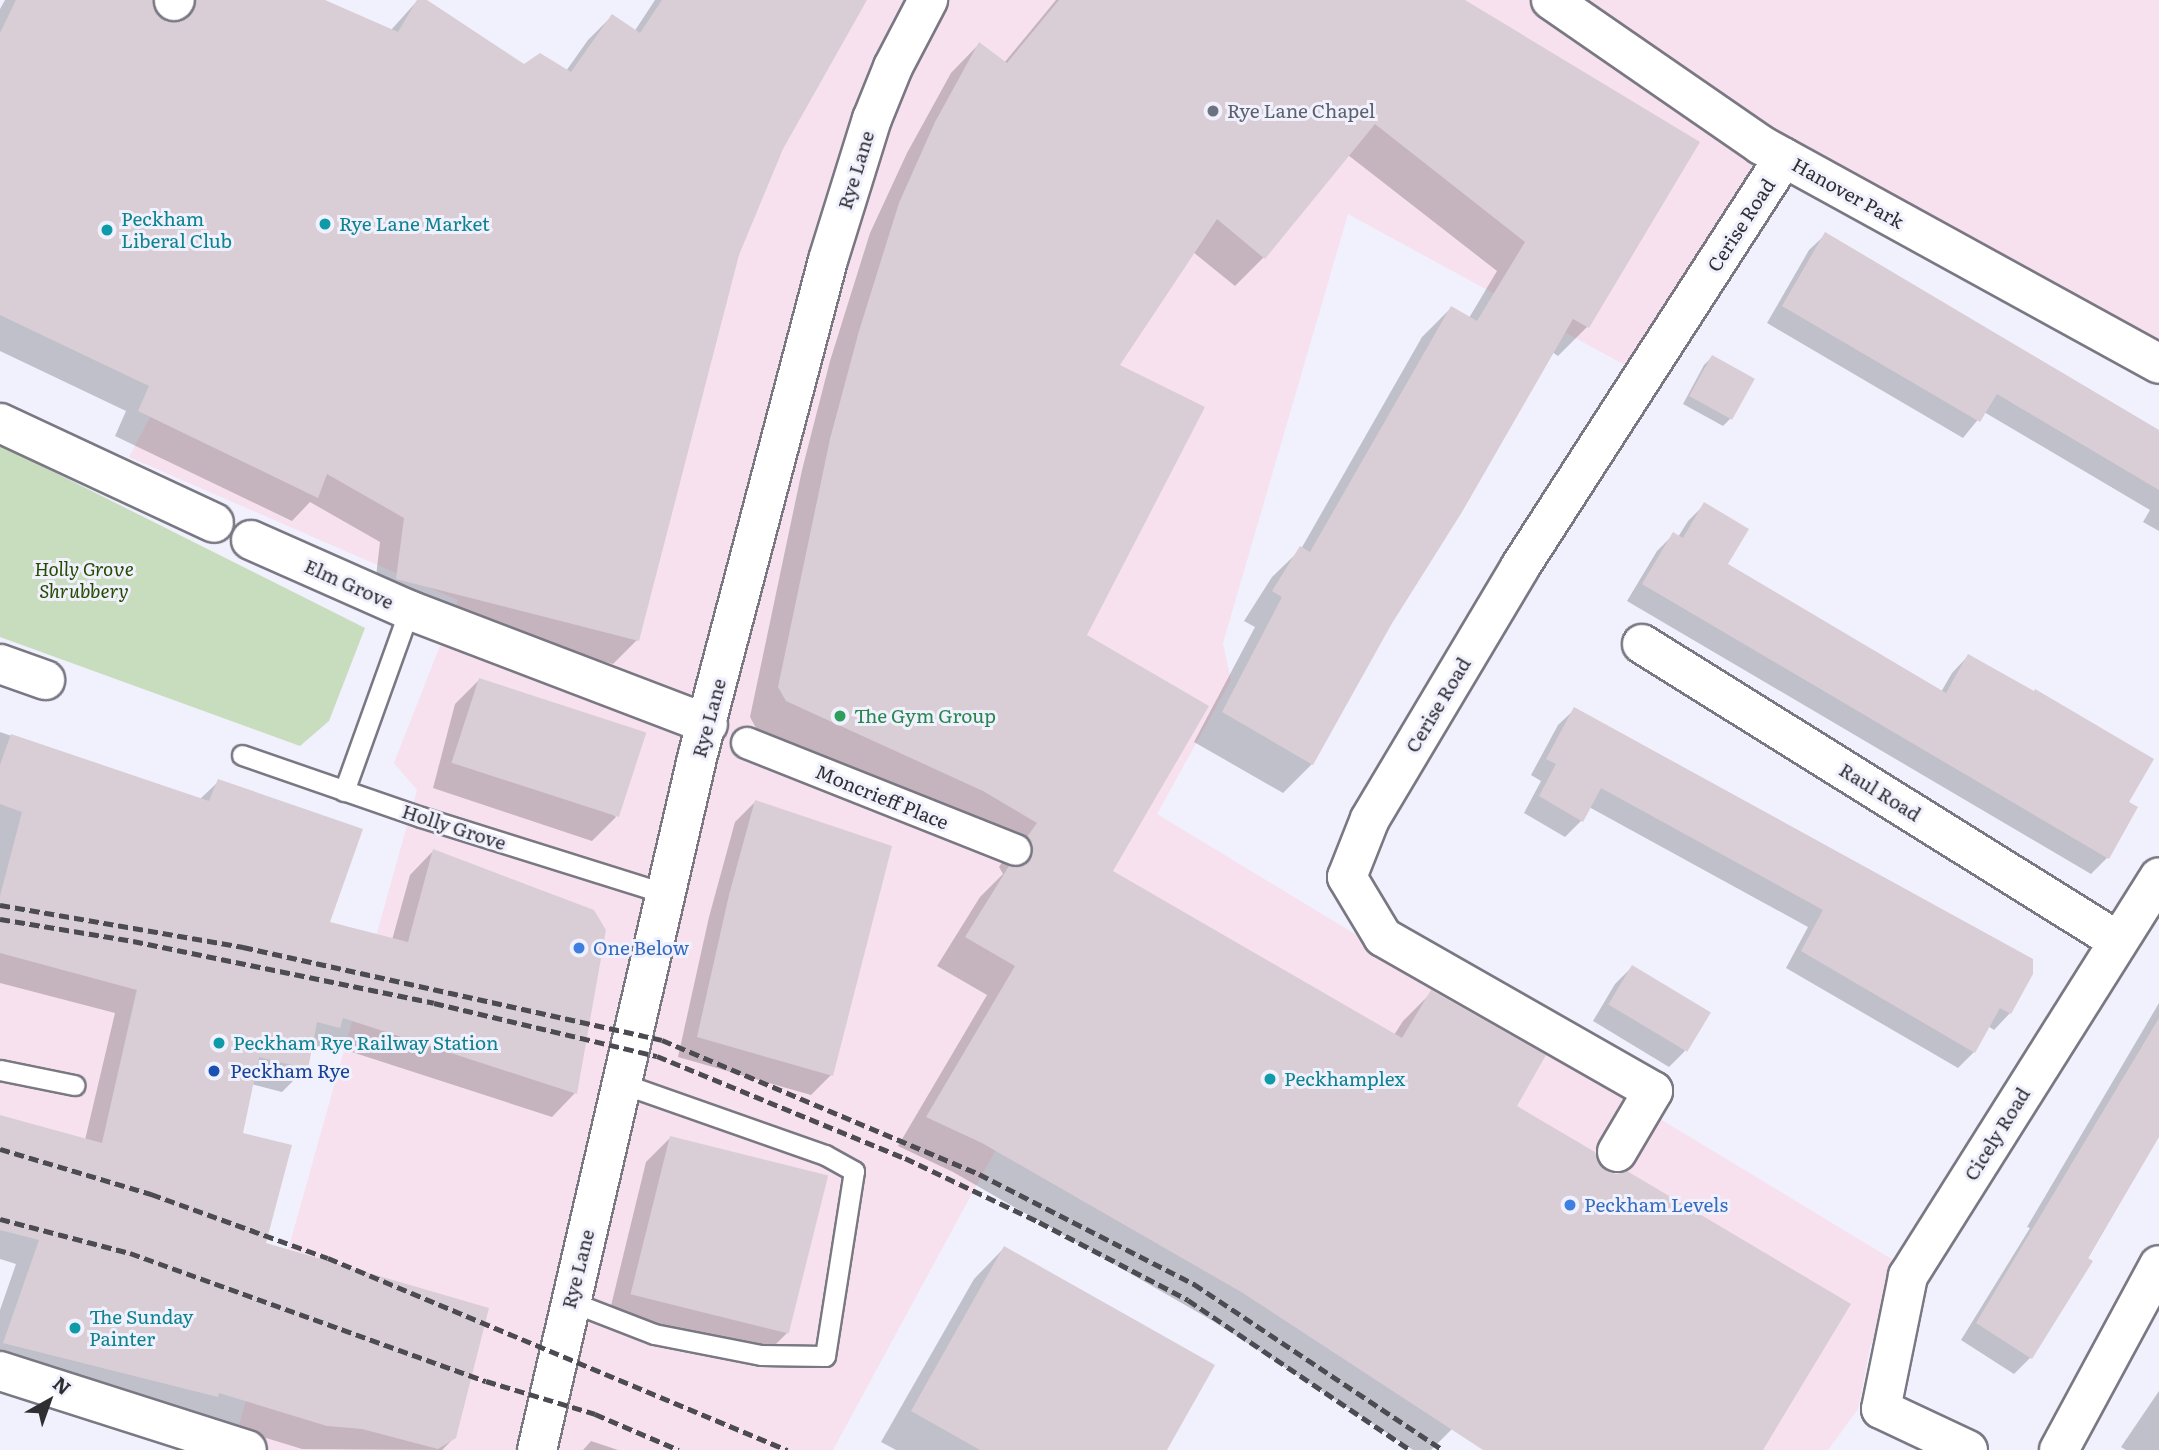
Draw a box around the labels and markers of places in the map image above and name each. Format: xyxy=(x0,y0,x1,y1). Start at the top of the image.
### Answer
place label: Rye Lane Chapel xyxy=(1227,100,1375,122)
marker: Rye Lane Chapel xyxy=(1205,103,1221,119)
place label: Peckham Liberal Club xyxy=(121,208,232,252)
place label: Rye Lane Market xyxy=(339,213,490,235)
marker: Rye Lane Market xyxy=(317,216,333,232)
marker: Peckham Liberal Club xyxy=(99,222,115,238)
place label: The Gym Group xyxy=(854,705,996,727)
marker: The Gym Group xyxy=(832,708,848,724)
place label: One Below xyxy=(593,937,689,959)
marker: One Below xyxy=(571,940,587,956)
place label: Peckham Rye Railway Station xyxy=(233,1032,499,1054)
marker: Peckham Rye Railway Station xyxy=(211,1035,227,1051)
place label: Peckham Rye xyxy=(230,1060,350,1082)
marker: Peckham Rye xyxy=(204,1061,224,1081)
place label: Peckhamplex xyxy=(1284,1068,1405,1090)
marker: Peckhamplex xyxy=(1262,1071,1278,1087)
place label: Peckham Levels xyxy=(1584,1194,1728,1216)
marker: Peckham Levels xyxy=(1562,1197,1578,1213)
place label: The Sunday Painter xyxy=(89,1306,193,1350)
marker: The Sunday Painter xyxy=(67,1320,83,1336)

